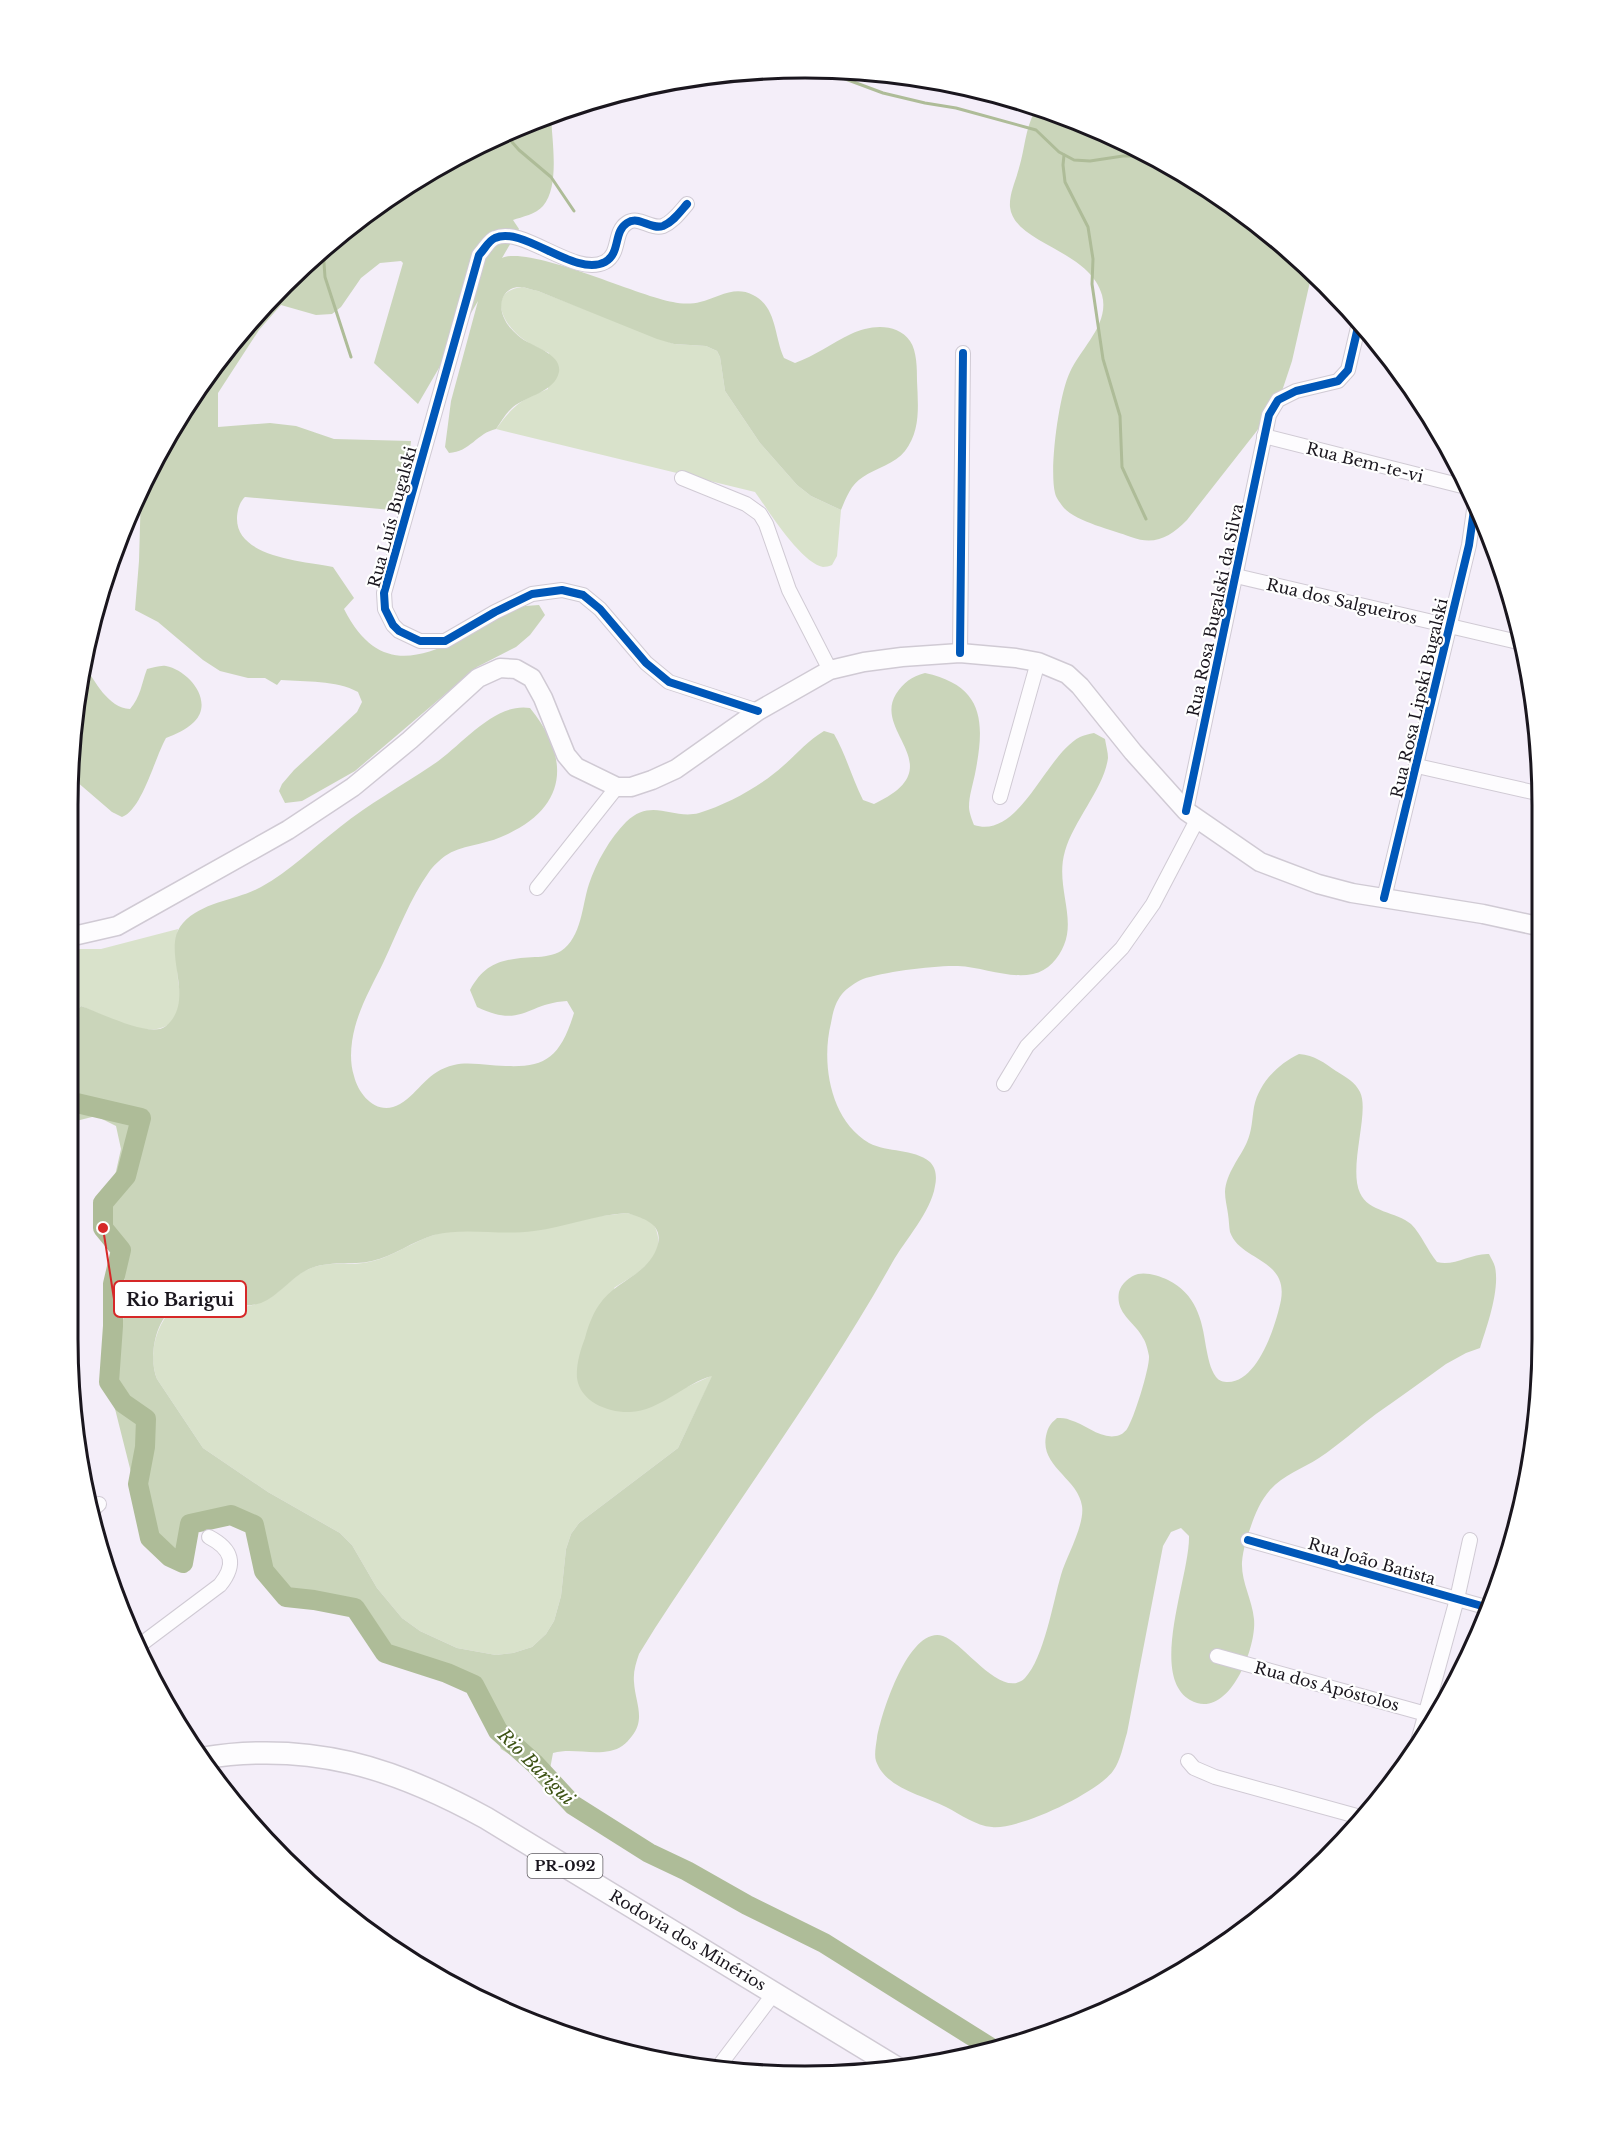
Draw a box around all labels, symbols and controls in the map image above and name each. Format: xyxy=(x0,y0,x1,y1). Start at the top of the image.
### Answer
street label: Rua Bem-te-vi xyxy=(1304,438,1426,486)
street label: Rua Luís Bugalski xyxy=(364,444,421,590)
street label: Rua Rosa Bugalski da Silva xyxy=(1183,502,1247,718)
street label: Rua dos Salgueiros xyxy=(1265,574,1419,628)
street label: Rua Rosa Lipski Bugalski xyxy=(1386,596,1452,800)
callout: Rio Barigui xyxy=(114,1281,246,1317)
text: Rio Barigui xyxy=(126,1289,235,1311)
street label: Rua João Batista xyxy=(1306,1533,1438,1589)
street label: Rua dos Apóstolos xyxy=(1252,1657,1402,1715)
water label: Rio Barigui xyxy=(493,1724,579,1810)
road number: PR-092 xyxy=(528,1854,602,1878)
street label: Rodovia dos Minérios xyxy=(606,1885,770,1995)

